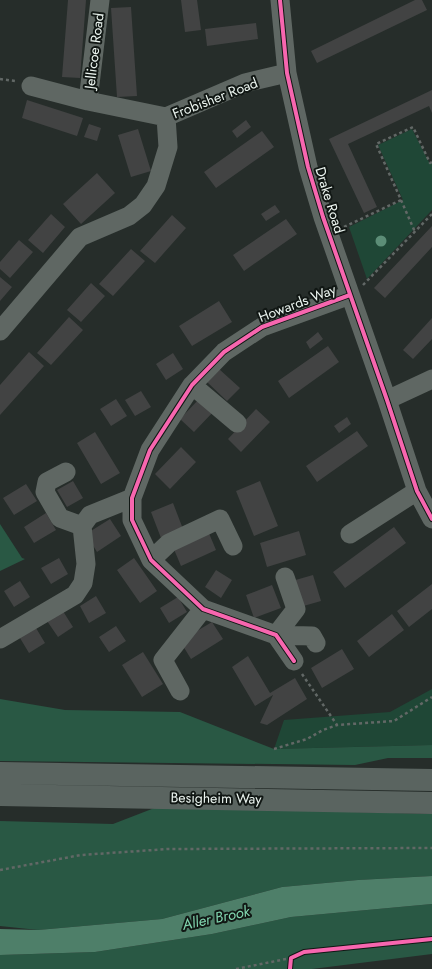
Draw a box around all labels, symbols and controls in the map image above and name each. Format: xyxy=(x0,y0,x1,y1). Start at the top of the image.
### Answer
street label: Jellicoe Road xyxy=(79,12,109,92)
street label: Frobisher Road xyxy=(169,73,261,123)
street label: Drake Road xyxy=(310,164,350,236)
street label: Howards Way xyxy=(255,279,339,327)
street label: Besigheim Way xyxy=(170,787,262,809)
water label: Aller Brook xyxy=(179,900,252,936)

